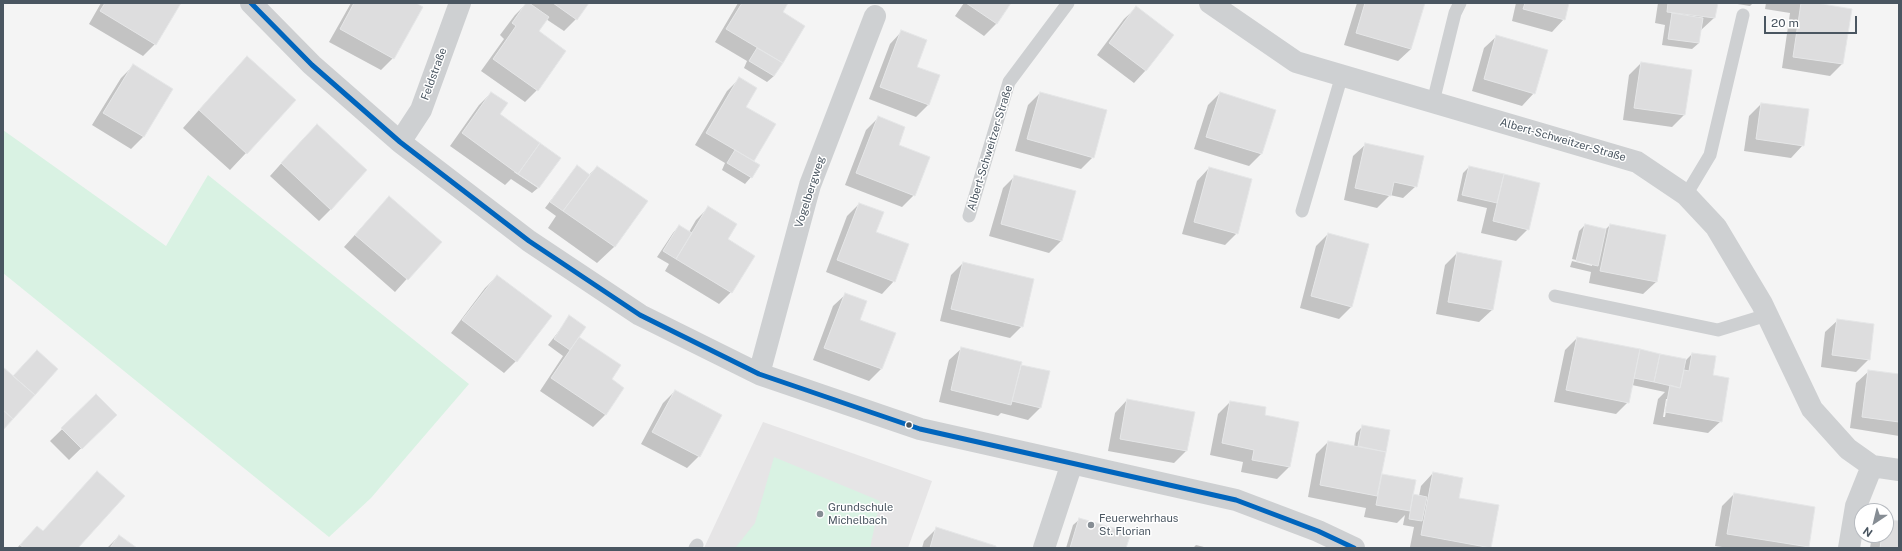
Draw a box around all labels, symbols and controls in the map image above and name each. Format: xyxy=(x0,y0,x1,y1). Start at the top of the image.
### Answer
scale bar xyxy=(1766,8,1859,34)
text: 20 m xyxy=(1771,16,1799,30)
street label: Feldstraße xyxy=(418,46,450,102)
street label: Albert-Schweitzer-Straße xyxy=(965,84,1015,212)
street label: Albert-Schweitzer-Straße xyxy=(1498,116,1628,164)
street label: Vogelbergweg xyxy=(792,155,828,229)
unlabelled marker xyxy=(904,420,914,430)
place label: Grundschule Michelbach xyxy=(828,501,893,527)
north arrow xyxy=(1854,503,1894,543)
marker: Grundschule Michelbach xyxy=(815,509,825,519)
place label: Feuerwehrhaus St. Florian xyxy=(1099,512,1178,538)
marker: Feuerwehrhaus St. Florian xyxy=(1086,520,1096,530)
text: N xyxy=(1861,525,1875,539)

